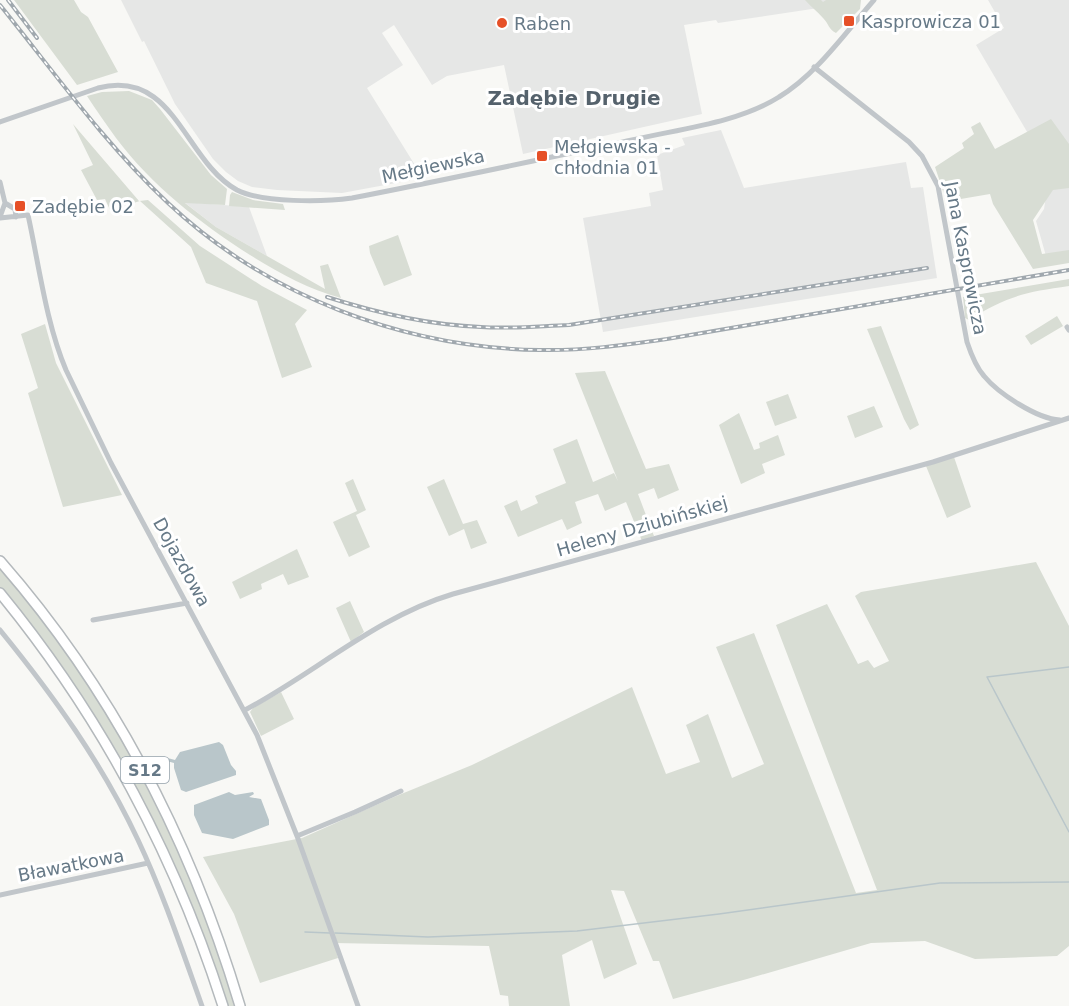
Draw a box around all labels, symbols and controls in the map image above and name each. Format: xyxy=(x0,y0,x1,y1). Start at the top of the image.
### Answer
place label: Kasprowicza 01 xyxy=(861,11,1001,32)
place label: Raben xyxy=(514,13,571,34)
marker: Kasprowicza 01 xyxy=(842,14,856,28)
marker: Raben xyxy=(495,16,509,30)
district label: Zadębie Drugie xyxy=(487,86,661,110)
place label: Mełgiewska - chłodnia 01 xyxy=(554,136,671,178)
street label: Mełgiewska xyxy=(380,145,486,187)
marker: Mełgiewska - chłodnia 01 xyxy=(535,149,549,163)
street label: Jana Kasprowicza xyxy=(941,178,991,337)
place label: Zadębie 02 xyxy=(32,196,134,217)
marker: Zadębie 02 xyxy=(13,199,27,213)
street label: Heleny Dziubińskiej xyxy=(554,492,730,560)
street label: Dojazdowa xyxy=(149,514,215,610)
road number: S12 xyxy=(121,757,169,783)
street label: Bławatkowa xyxy=(16,844,126,886)

